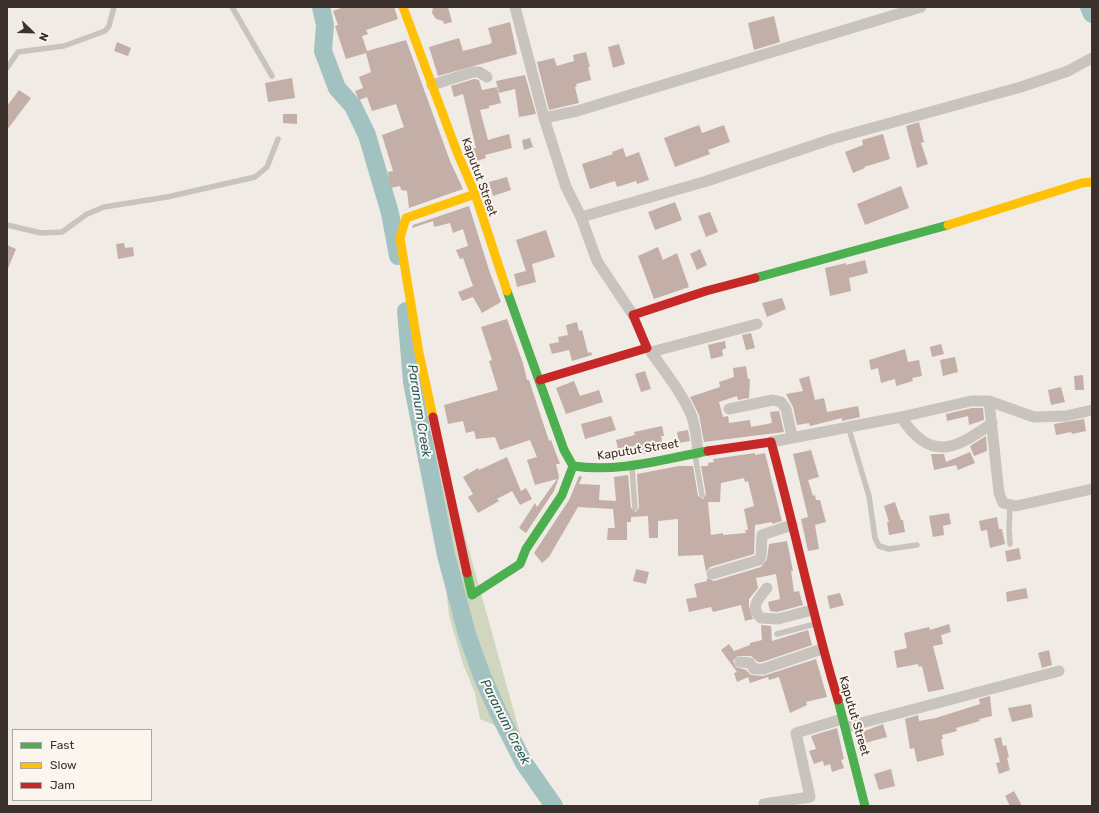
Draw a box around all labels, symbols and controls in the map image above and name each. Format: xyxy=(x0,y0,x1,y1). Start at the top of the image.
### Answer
north arrow xyxy=(12,12,52,52)
text: N xyxy=(36,31,51,43)
street label: Kaputut Street xyxy=(458,136,500,218)
water label: Paranum Creek xyxy=(404,363,434,459)
street label: Kaputut Street xyxy=(596,436,680,464)
street label: Kaputut Street xyxy=(836,674,872,758)
water label: Paranum Creek xyxy=(477,677,533,767)
legend xyxy=(12,729,152,801)
text: Fast xyxy=(50,738,74,752)
text: Slow xyxy=(50,758,77,772)
text: Jam xyxy=(50,778,75,792)

